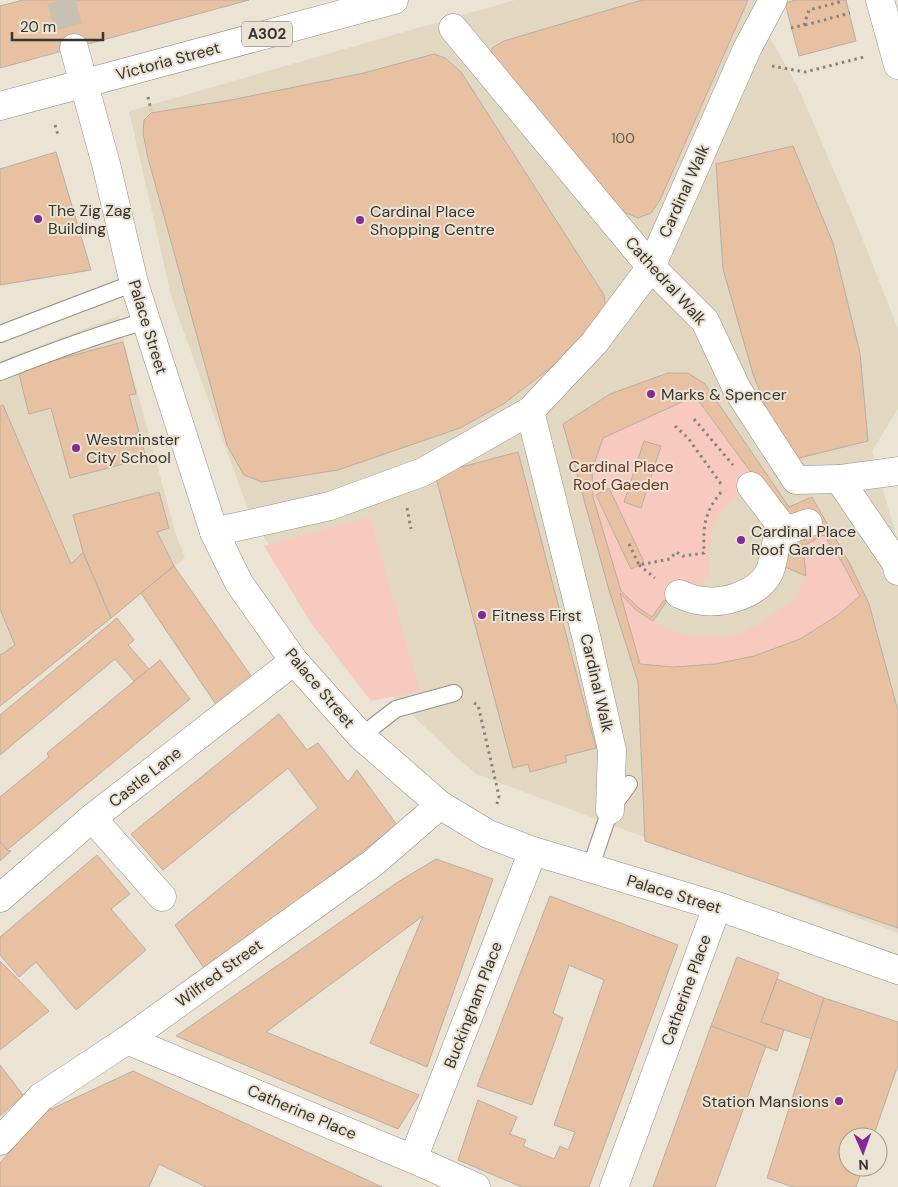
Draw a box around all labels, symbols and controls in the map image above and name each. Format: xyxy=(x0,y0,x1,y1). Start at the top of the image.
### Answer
scale bar xyxy=(12,10,104,42)
text: 20 m xyxy=(20,17,56,37)
road number: A302 xyxy=(242,22,292,46)
street label: Victoria Street xyxy=(114,37,222,85)
house number: 100 xyxy=(611,129,635,147)
street label: Cardinal Walk xyxy=(654,141,714,241)
place label: The Zig Zag Building xyxy=(48,200,132,239)
place label: Cardinal Place Shopping Centre xyxy=(370,201,495,240)
marker: The Zig Zag Building xyxy=(32,213,44,225)
marker: Cardinal Place Shopping Centre xyxy=(354,214,366,226)
street label: Cathedral Walk xyxy=(621,232,711,330)
street label: Palace Street xyxy=(124,277,172,377)
place label: Marks & Spencer xyxy=(661,384,787,405)
marker: Marks & Spencer xyxy=(645,388,657,400)
place label: Westminster City School xyxy=(86,429,180,468)
marker: Westminster City School xyxy=(70,442,82,454)
park label: Cardinal Place Roof Gaeden xyxy=(568,456,674,495)
place label: Cardinal Place Roof Garden xyxy=(751,521,856,560)
marker: Cardinal Place Roof Garden xyxy=(735,534,747,546)
place label: Fitness First xyxy=(492,605,582,626)
marker: Fitness First xyxy=(476,609,488,621)
street label: Cardinal Walk xyxy=(575,632,619,734)
street label: Palace Street xyxy=(281,644,359,732)
street label: Castle Lane xyxy=(104,742,186,812)
street label: Palace Street xyxy=(624,870,724,918)
street label: Catherine Place xyxy=(656,932,716,1048)
street label: Wilfred Street xyxy=(171,934,267,1012)
street label: Buckingham Place xyxy=(439,939,507,1071)
street label: Catherine Place xyxy=(244,1080,360,1144)
place label: Station Mansions xyxy=(702,1091,829,1112)
marker: Station Mansions xyxy=(833,1095,845,1107)
north arrow xyxy=(838,1127,888,1177)
text: N xyxy=(858,1156,869,1174)

